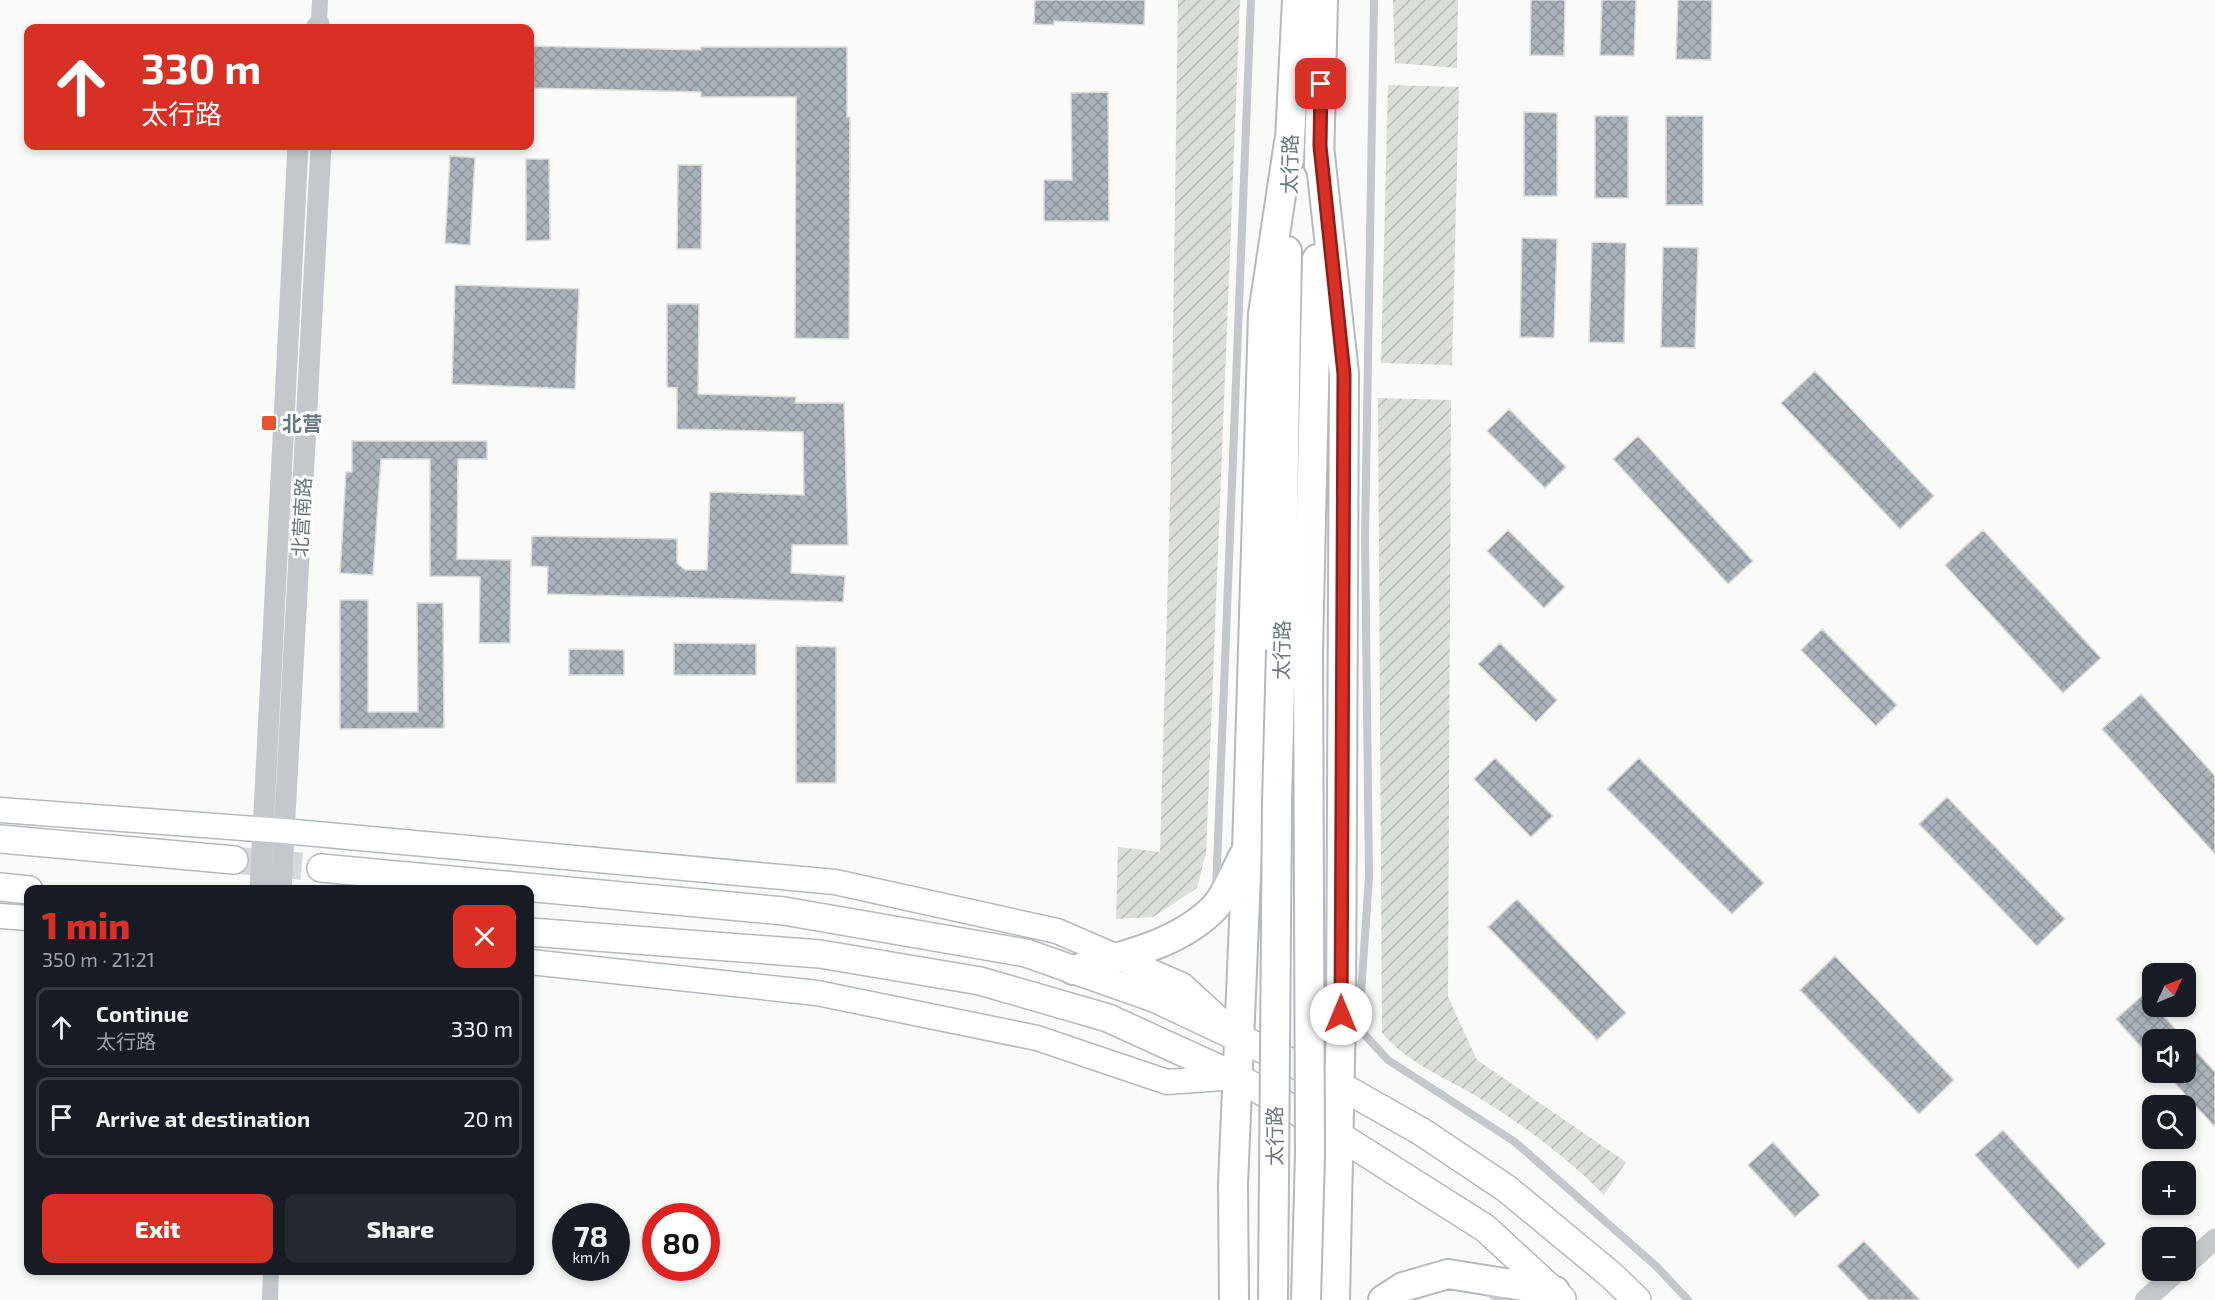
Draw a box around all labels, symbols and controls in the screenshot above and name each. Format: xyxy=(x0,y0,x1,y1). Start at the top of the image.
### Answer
text: 330 m xyxy=(141,42,261,92)
icon: ahead xyxy=(42,48,120,126)
pin xyxy=(1295,58,1346,109)
icon: arrive xyxy=(1304,67,1337,100)
text: 太行路 xyxy=(141,97,222,129)
street label: 太行路 xyxy=(1276,134,1302,194)
place label: 北营 xyxy=(282,411,322,435)
marker: 北营 xyxy=(260,414,278,432)
street label: 北营南路 xyxy=(287,476,315,558)
street label: 太行路 xyxy=(1268,620,1294,680)
text: 1 min xyxy=(42,903,130,946)
button: close xyxy=(453,905,516,968)
text: 350 m · 21:21 xyxy=(42,947,155,971)
north arrow xyxy=(2142,963,2196,1017)
map controls xyxy=(2142,963,2196,1281)
position arrow xyxy=(1309,982,1373,1046)
text: Continue xyxy=(96,1000,189,1026)
icon: ahead xyxy=(45,1011,78,1044)
text: 330 m xyxy=(451,1015,513,1041)
text: 太行路 xyxy=(96,1029,156,1053)
button: sound xyxy=(2142,1029,2196,1083)
button: search xyxy=(2142,1095,2196,1149)
icon: arrive xyxy=(45,1101,78,1134)
text: Arrive at destination xyxy=(96,1105,310,1131)
text: 20 m xyxy=(463,1105,513,1131)
street label: 太行路 xyxy=(1262,1106,1286,1166)
button: + xyxy=(2142,1161,2196,1215)
button: Exit xyxy=(42,1194,273,1263)
button: Share xyxy=(285,1194,516,1263)
speed limit sign: 80 xyxy=(642,1203,720,1281)
text: 78 xyxy=(574,1217,608,1253)
button: − xyxy=(2142,1227,2196,1281)
text: km/h xyxy=(572,1248,610,1266)

